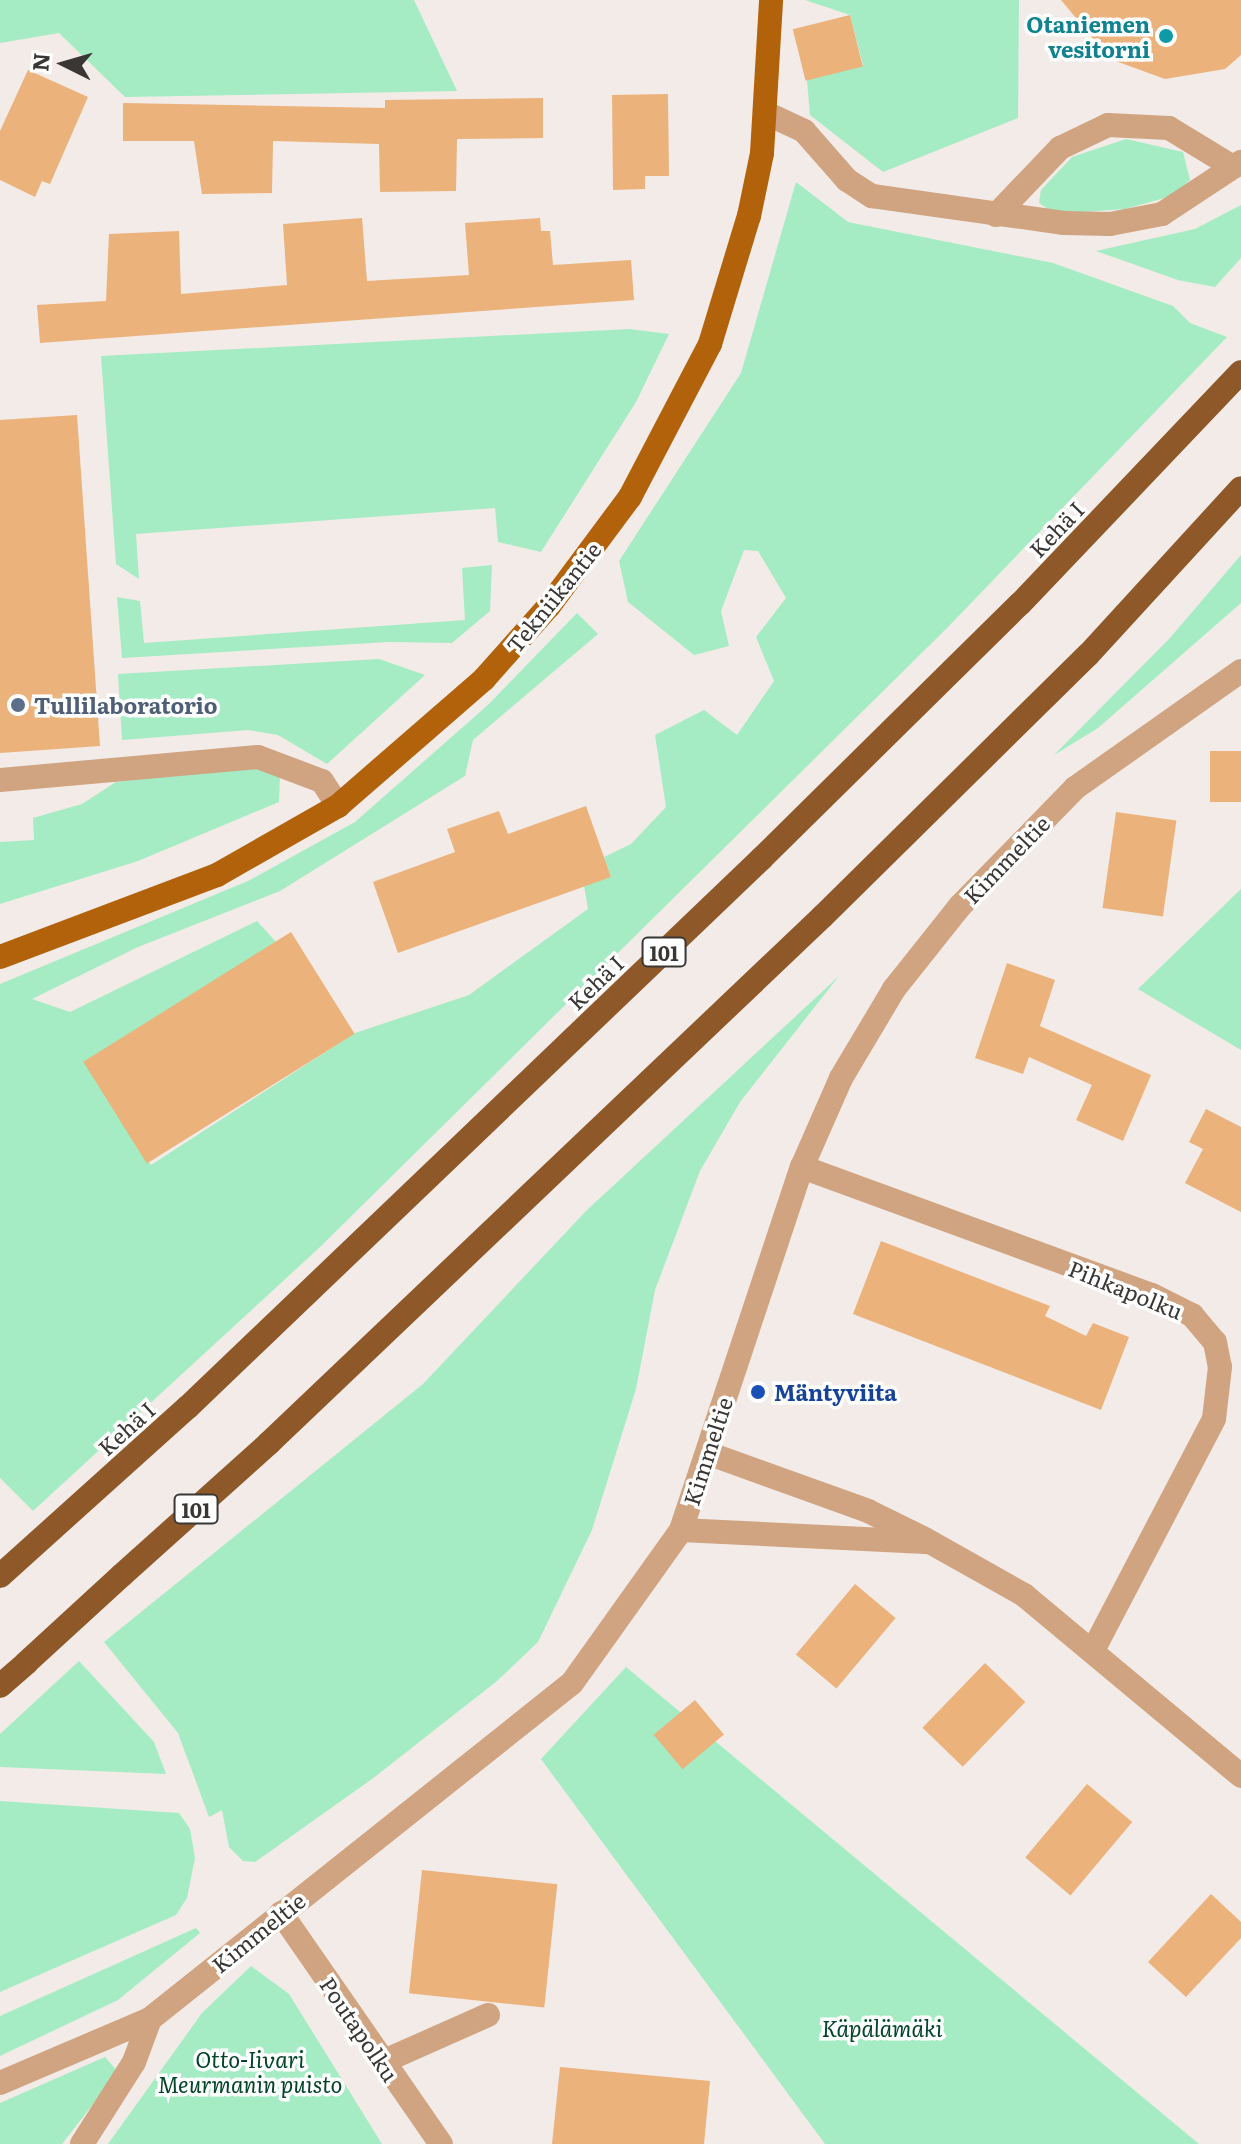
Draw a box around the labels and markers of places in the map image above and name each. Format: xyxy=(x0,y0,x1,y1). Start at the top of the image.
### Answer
place label: Otaniemen vesitorni xyxy=(1026,10,1150,62)
marker: Otaniemen vesitorni xyxy=(1157,27,1175,45)
place label: Tullilaboratorio xyxy=(34,692,217,718)
marker: Tullilaboratorio xyxy=(9,696,27,714)
place label: Mäntyviita xyxy=(774,1379,897,1405)
marker: Mäntyviita xyxy=(749,1383,767,1401)

